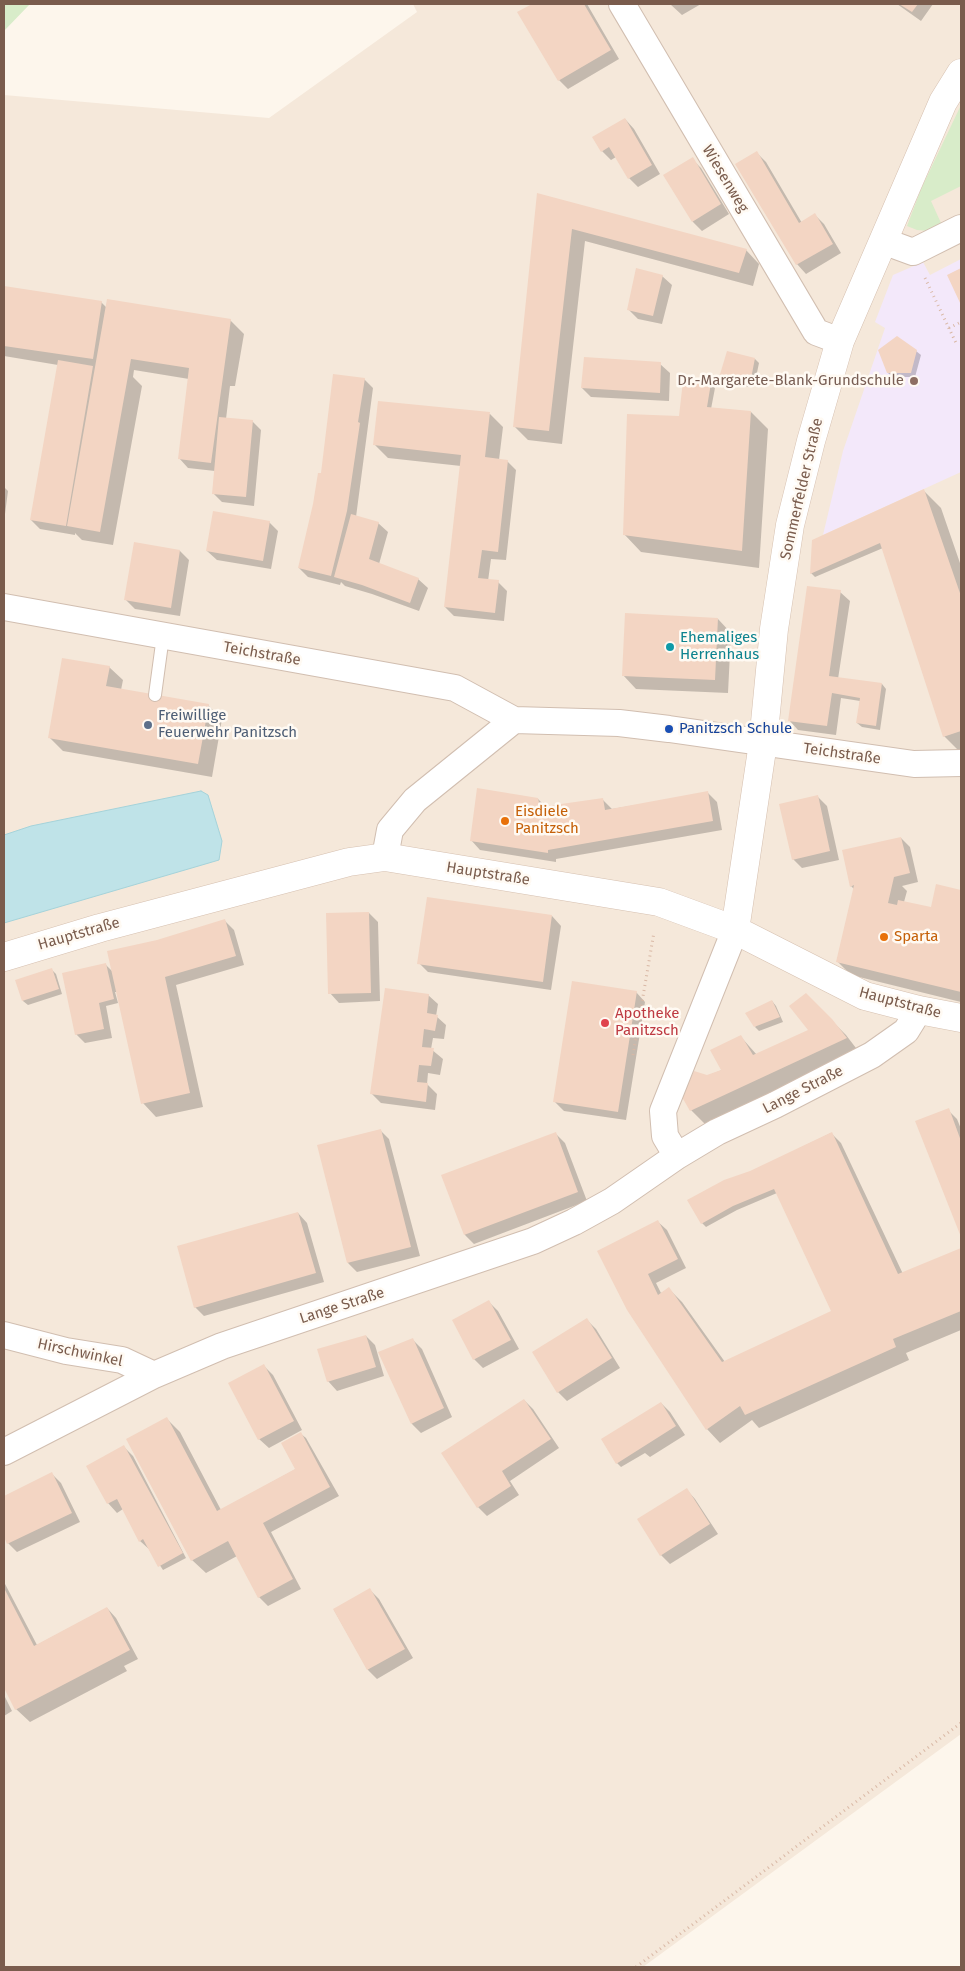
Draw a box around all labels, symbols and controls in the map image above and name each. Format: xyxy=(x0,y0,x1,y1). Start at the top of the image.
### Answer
street label: Wiesenweg xyxy=(698,142,752,216)
place label: Dr.-Margarete-Blank-Grundschule xyxy=(677,372,904,390)
marker: Dr.-Margarete-Blank-Grundschule xyxy=(908,375,920,387)
street label: Sommerfelder Straße xyxy=(777,416,827,562)
place label: Ehemaliges Herrenhaus xyxy=(680,629,759,664)
street label: Teichstraße xyxy=(222,638,302,670)
marker: Ehemaliges Herrenhaus xyxy=(664,641,676,653)
place label: Freiwillige Feuerwehr Panitzsch xyxy=(158,707,297,742)
marker: Freiwillige Feuerwehr Panitzsch xyxy=(142,719,154,731)
place label: Panitzsch Schule xyxy=(679,720,792,738)
marker: Panitzsch Schule xyxy=(663,723,675,735)
street label: Teichstraße xyxy=(802,740,882,768)
place label: Eisdiele Panitzsch xyxy=(515,803,579,838)
marker: Eisdiele Panitzsch xyxy=(499,815,511,827)
street label: Hauptstraße xyxy=(445,859,531,889)
street label: Hauptstraße xyxy=(36,914,122,954)
place label: Sparta xyxy=(894,928,938,946)
marker: Sparta xyxy=(878,931,890,943)
street label: Hauptstraße xyxy=(857,983,943,1023)
place label: Apotheke Panitzsch xyxy=(615,1005,679,1040)
marker: Apotheke Panitzsch xyxy=(599,1017,611,1029)
street label: Lange Straße xyxy=(760,1062,846,1118)
street label: Lange Straße xyxy=(297,1284,387,1328)
street label: Hirschwinkel xyxy=(36,1335,124,1371)

